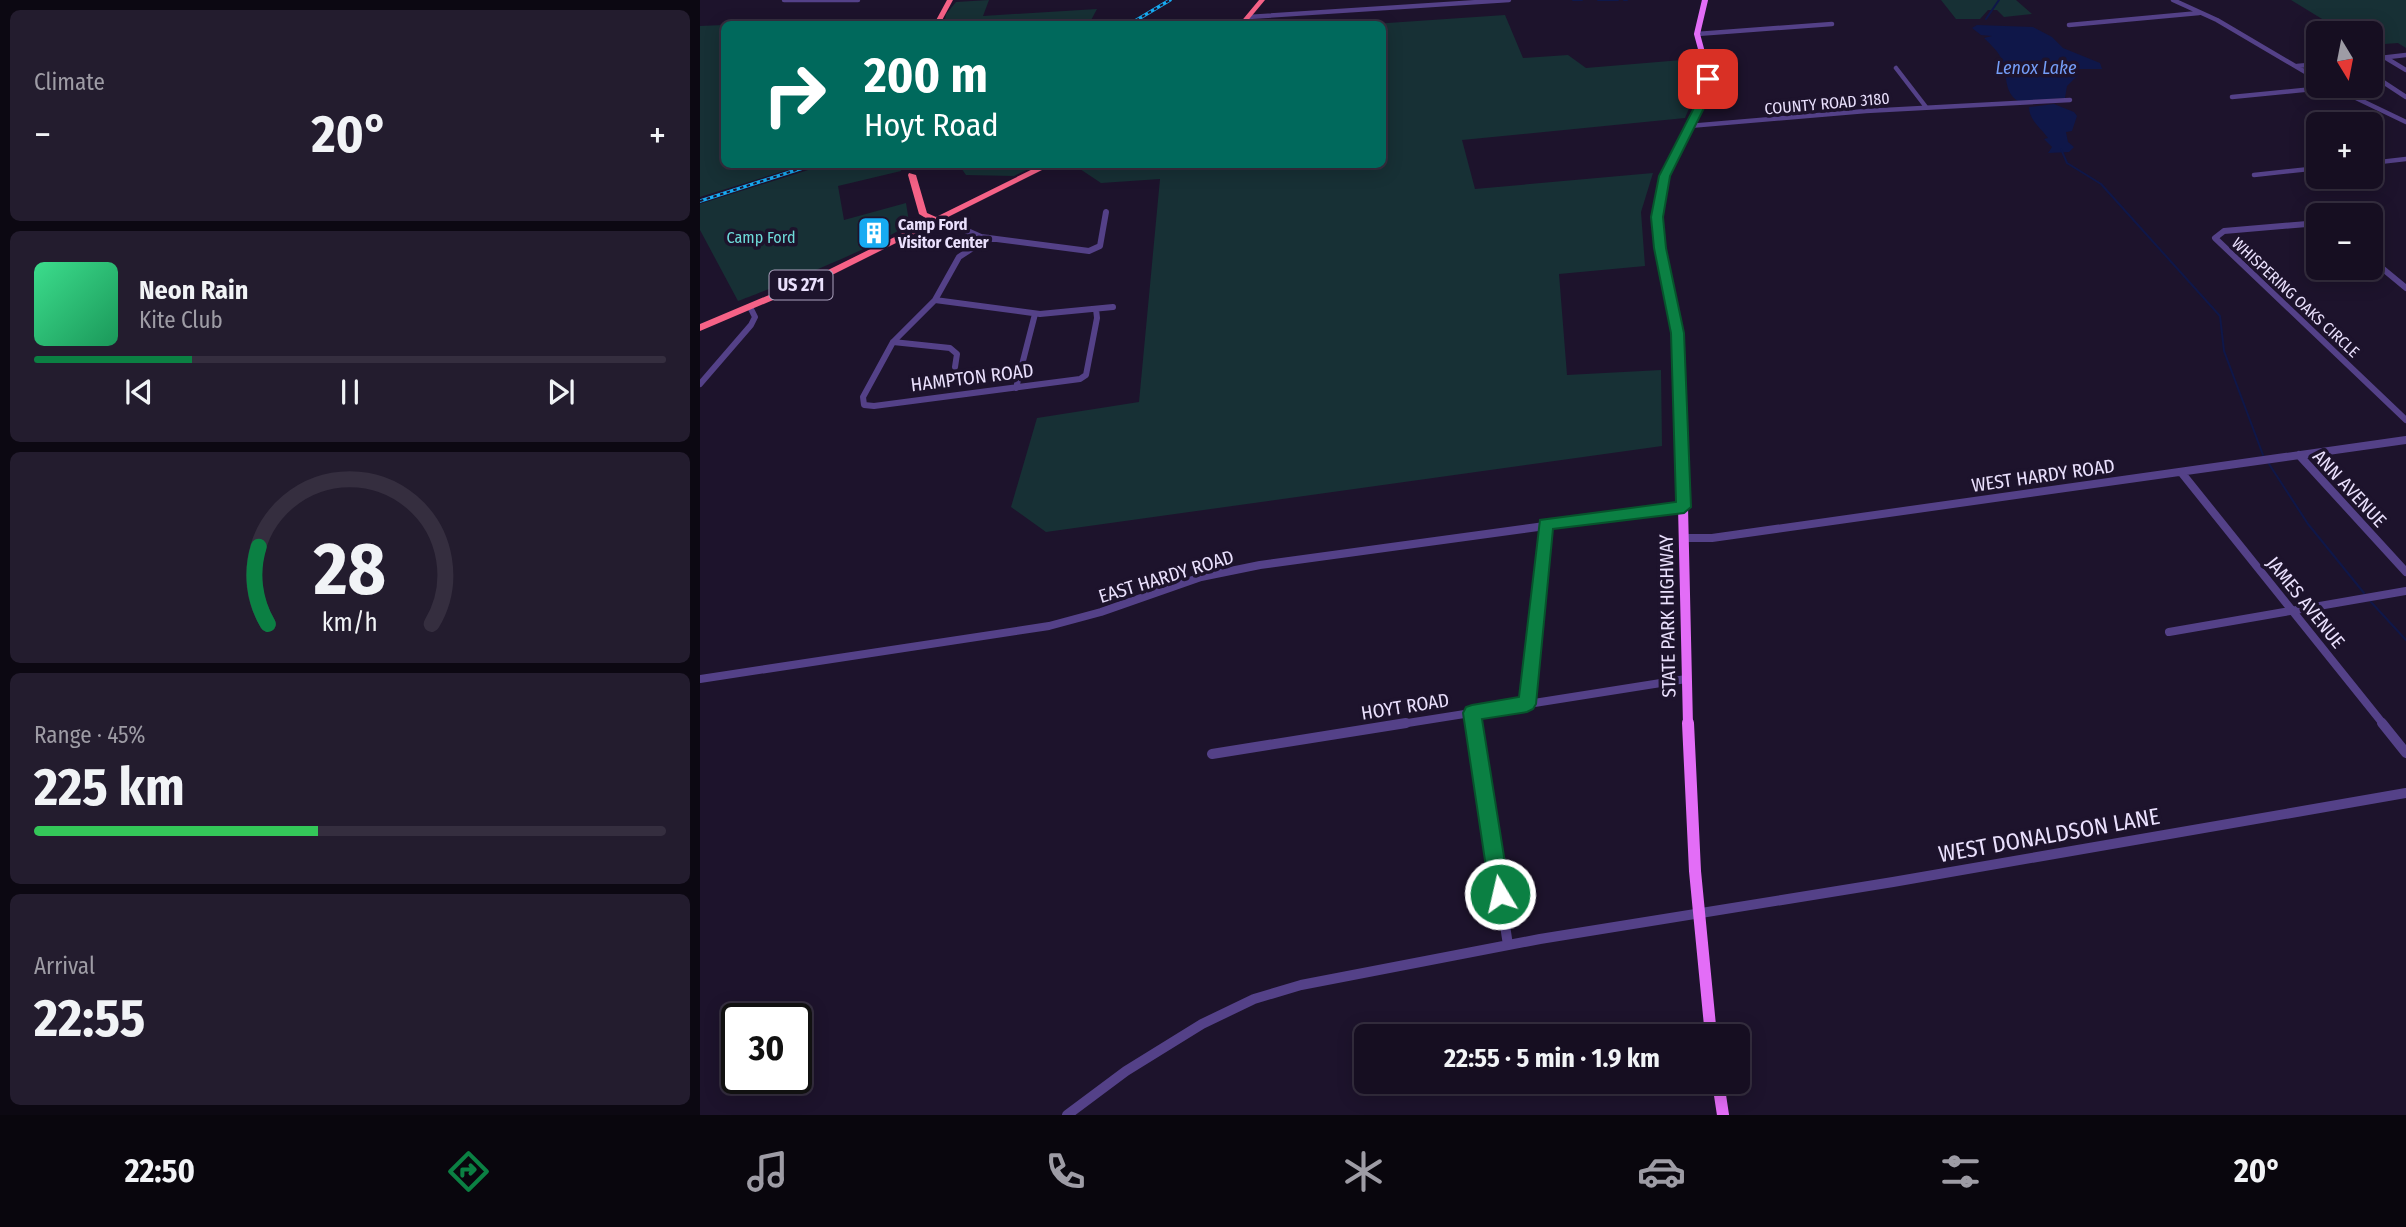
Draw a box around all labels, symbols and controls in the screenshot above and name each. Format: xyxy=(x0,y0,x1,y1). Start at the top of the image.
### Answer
north arrow xyxy=(2306,21,2384,98)
map controls xyxy=(2306,21,2383,280)
text: 200 m xyxy=(864,46,988,105)
icon: right xyxy=(749,49,840,140)
pin xyxy=(1678,49,1738,109)
water label: Lenox Lake xyxy=(1996,57,2077,79)
icon: arrive xyxy=(1689,60,1727,98)
text: Climate xyxy=(34,68,105,96)
street label: COUNTY ROAD 3180 xyxy=(1764,89,1890,118)
text: 20° xyxy=(312,103,388,166)
text: Hoyt Road xyxy=(864,106,999,144)
text: − xyxy=(34,112,51,158)
text: + xyxy=(649,112,666,158)
button: + xyxy=(2306,112,2383,189)
button: − xyxy=(2306,203,2383,280)
building icon: Camp Ford Visitor Center xyxy=(855,214,893,252)
place label: Camp Ford Visitor Center xyxy=(897,215,989,252)
park label: Camp Ford xyxy=(727,228,795,247)
street label: WHISPERING OAKS CIRCLE xyxy=(2228,233,2363,361)
road number: US 271 xyxy=(770,270,832,300)
text: Neon Rain xyxy=(139,275,248,306)
text: Kite Club xyxy=(139,306,223,334)
street label: HAMPTON ROAD xyxy=(909,359,1035,396)
icon: previous xyxy=(120,373,158,411)
icon: pause xyxy=(331,373,369,411)
icon: next xyxy=(542,373,580,411)
street label: ANN AVENUE xyxy=(2308,445,2391,532)
street label: WEST HARDY ROAD xyxy=(1970,454,2116,497)
text: 28 xyxy=(313,526,386,613)
street label: STATE PARK HIGHWAY xyxy=(1655,534,1680,698)
street label: EAST HARDY ROAD xyxy=(1096,545,1237,608)
street label: JAMES AVENUE xyxy=(2262,552,2350,653)
text: km/h xyxy=(322,607,378,637)
street label: HOYT ROAD xyxy=(1360,688,1451,725)
text: Range · 45% xyxy=(34,721,145,749)
text: 225 km xyxy=(34,756,185,819)
street label: WEST DONALDSON LANE xyxy=(1936,802,2162,868)
position arrow xyxy=(1463,857,1537,931)
text: Arrival xyxy=(34,952,95,980)
text: 22:55 xyxy=(34,987,145,1050)
speed limit sign: 30 xyxy=(721,1003,812,1094)
text: 22:55 · 5 min · 1.9 km xyxy=(1444,1043,1660,1074)
icon: directions xyxy=(444,1147,493,1196)
icon: music xyxy=(743,1147,792,1196)
icon: phone xyxy=(1041,1147,1090,1196)
icon: climate xyxy=(1339,1147,1388,1196)
icon: car xyxy=(1637,1147,1686,1196)
icon: filters xyxy=(1936,1147,1985,1196)
text: 22:50 xyxy=(125,1152,195,1190)
text: 20° xyxy=(2234,1152,2281,1190)

